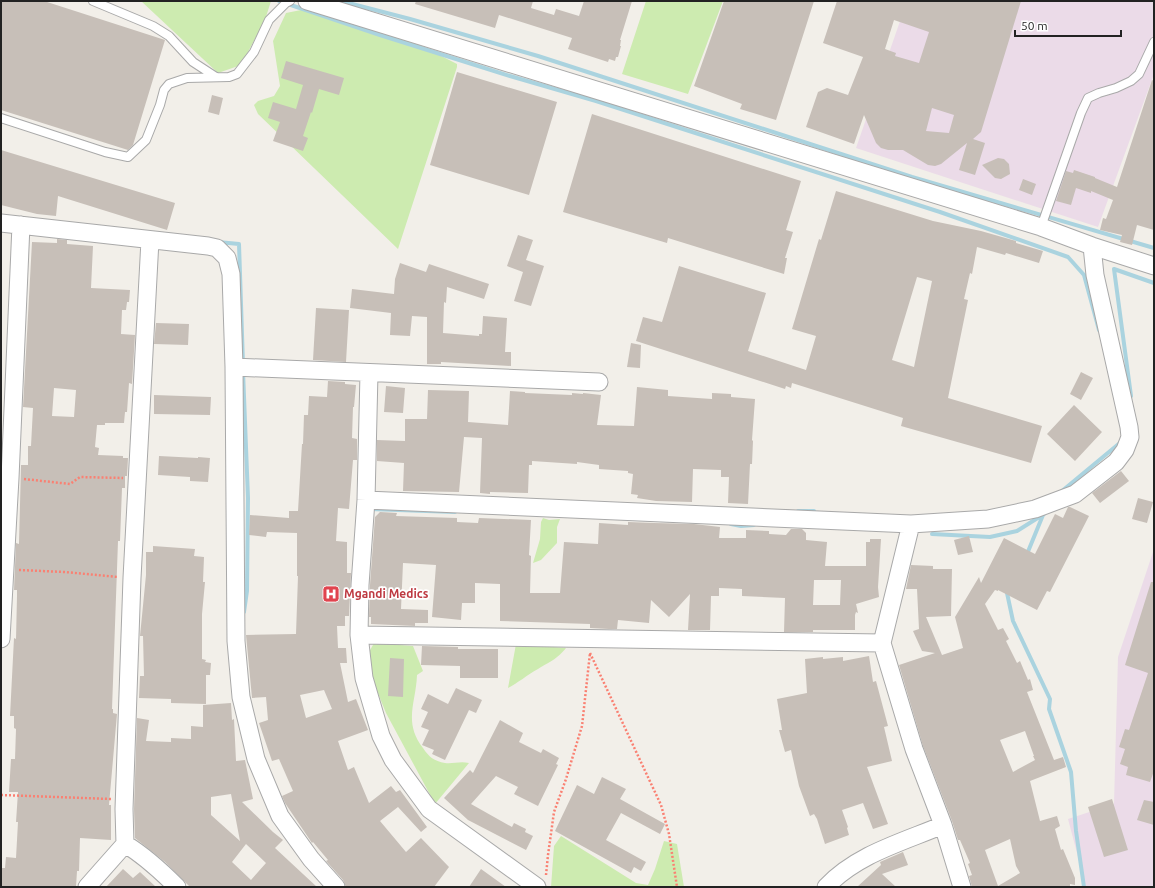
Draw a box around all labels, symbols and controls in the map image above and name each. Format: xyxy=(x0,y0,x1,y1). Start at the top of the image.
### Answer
scale bar xyxy=(1015,12,1121,38)
text: 50 m xyxy=(1021,19,1048,32)
hospital icon: Mgandi Medics xyxy=(321,584,341,604)
place label: Mgandi Medics xyxy=(344,587,429,600)

